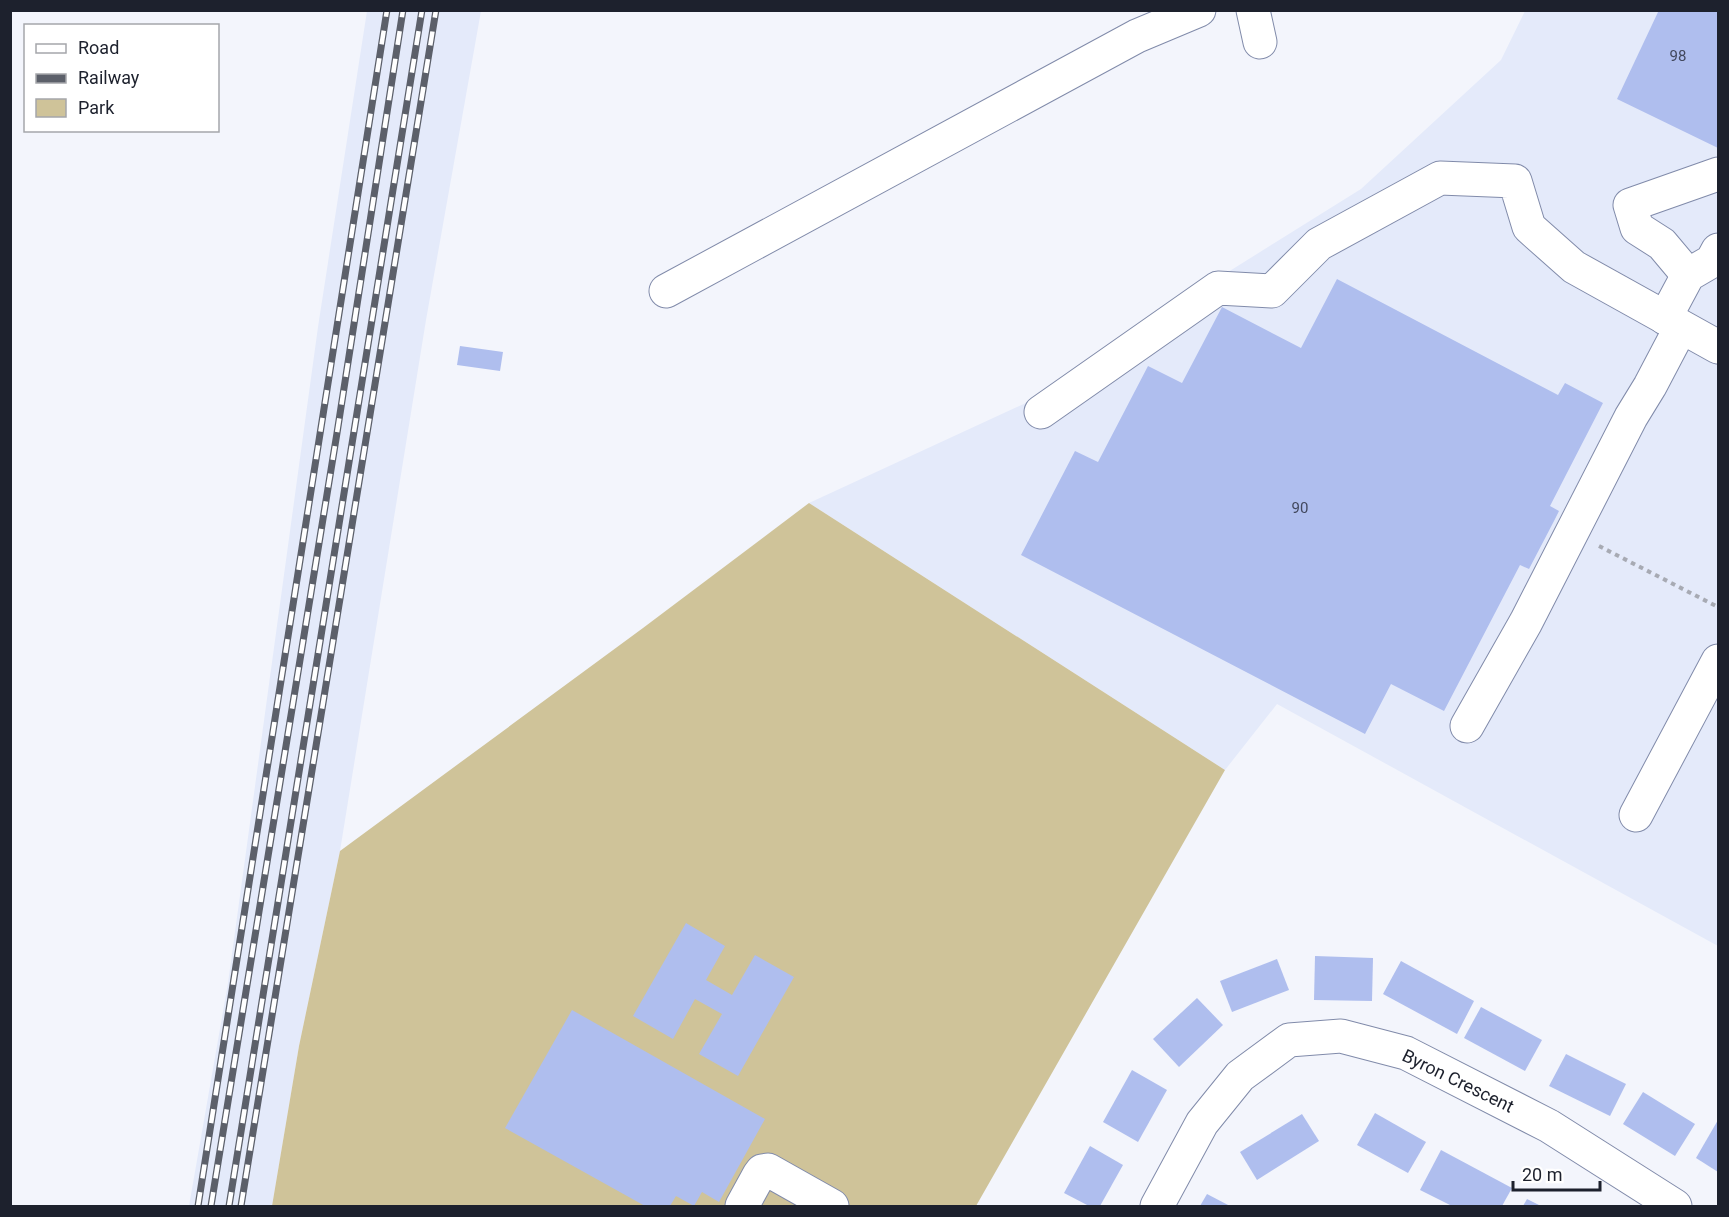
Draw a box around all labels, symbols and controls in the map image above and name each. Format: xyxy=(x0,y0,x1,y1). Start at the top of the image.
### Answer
legend xyxy=(24,24,219,132)
text: Road xyxy=(78,37,119,58)
house number: 98 xyxy=(1670,47,1686,65)
text: Railway xyxy=(78,67,140,88)
text: Park xyxy=(78,97,115,118)
house number: 90 xyxy=(1292,499,1308,517)
street label: Byron Crescent xyxy=(1399,1044,1518,1117)
scale bar xyxy=(1513,1154,1600,1192)
text: 20 m xyxy=(1522,1164,1562,1185)

